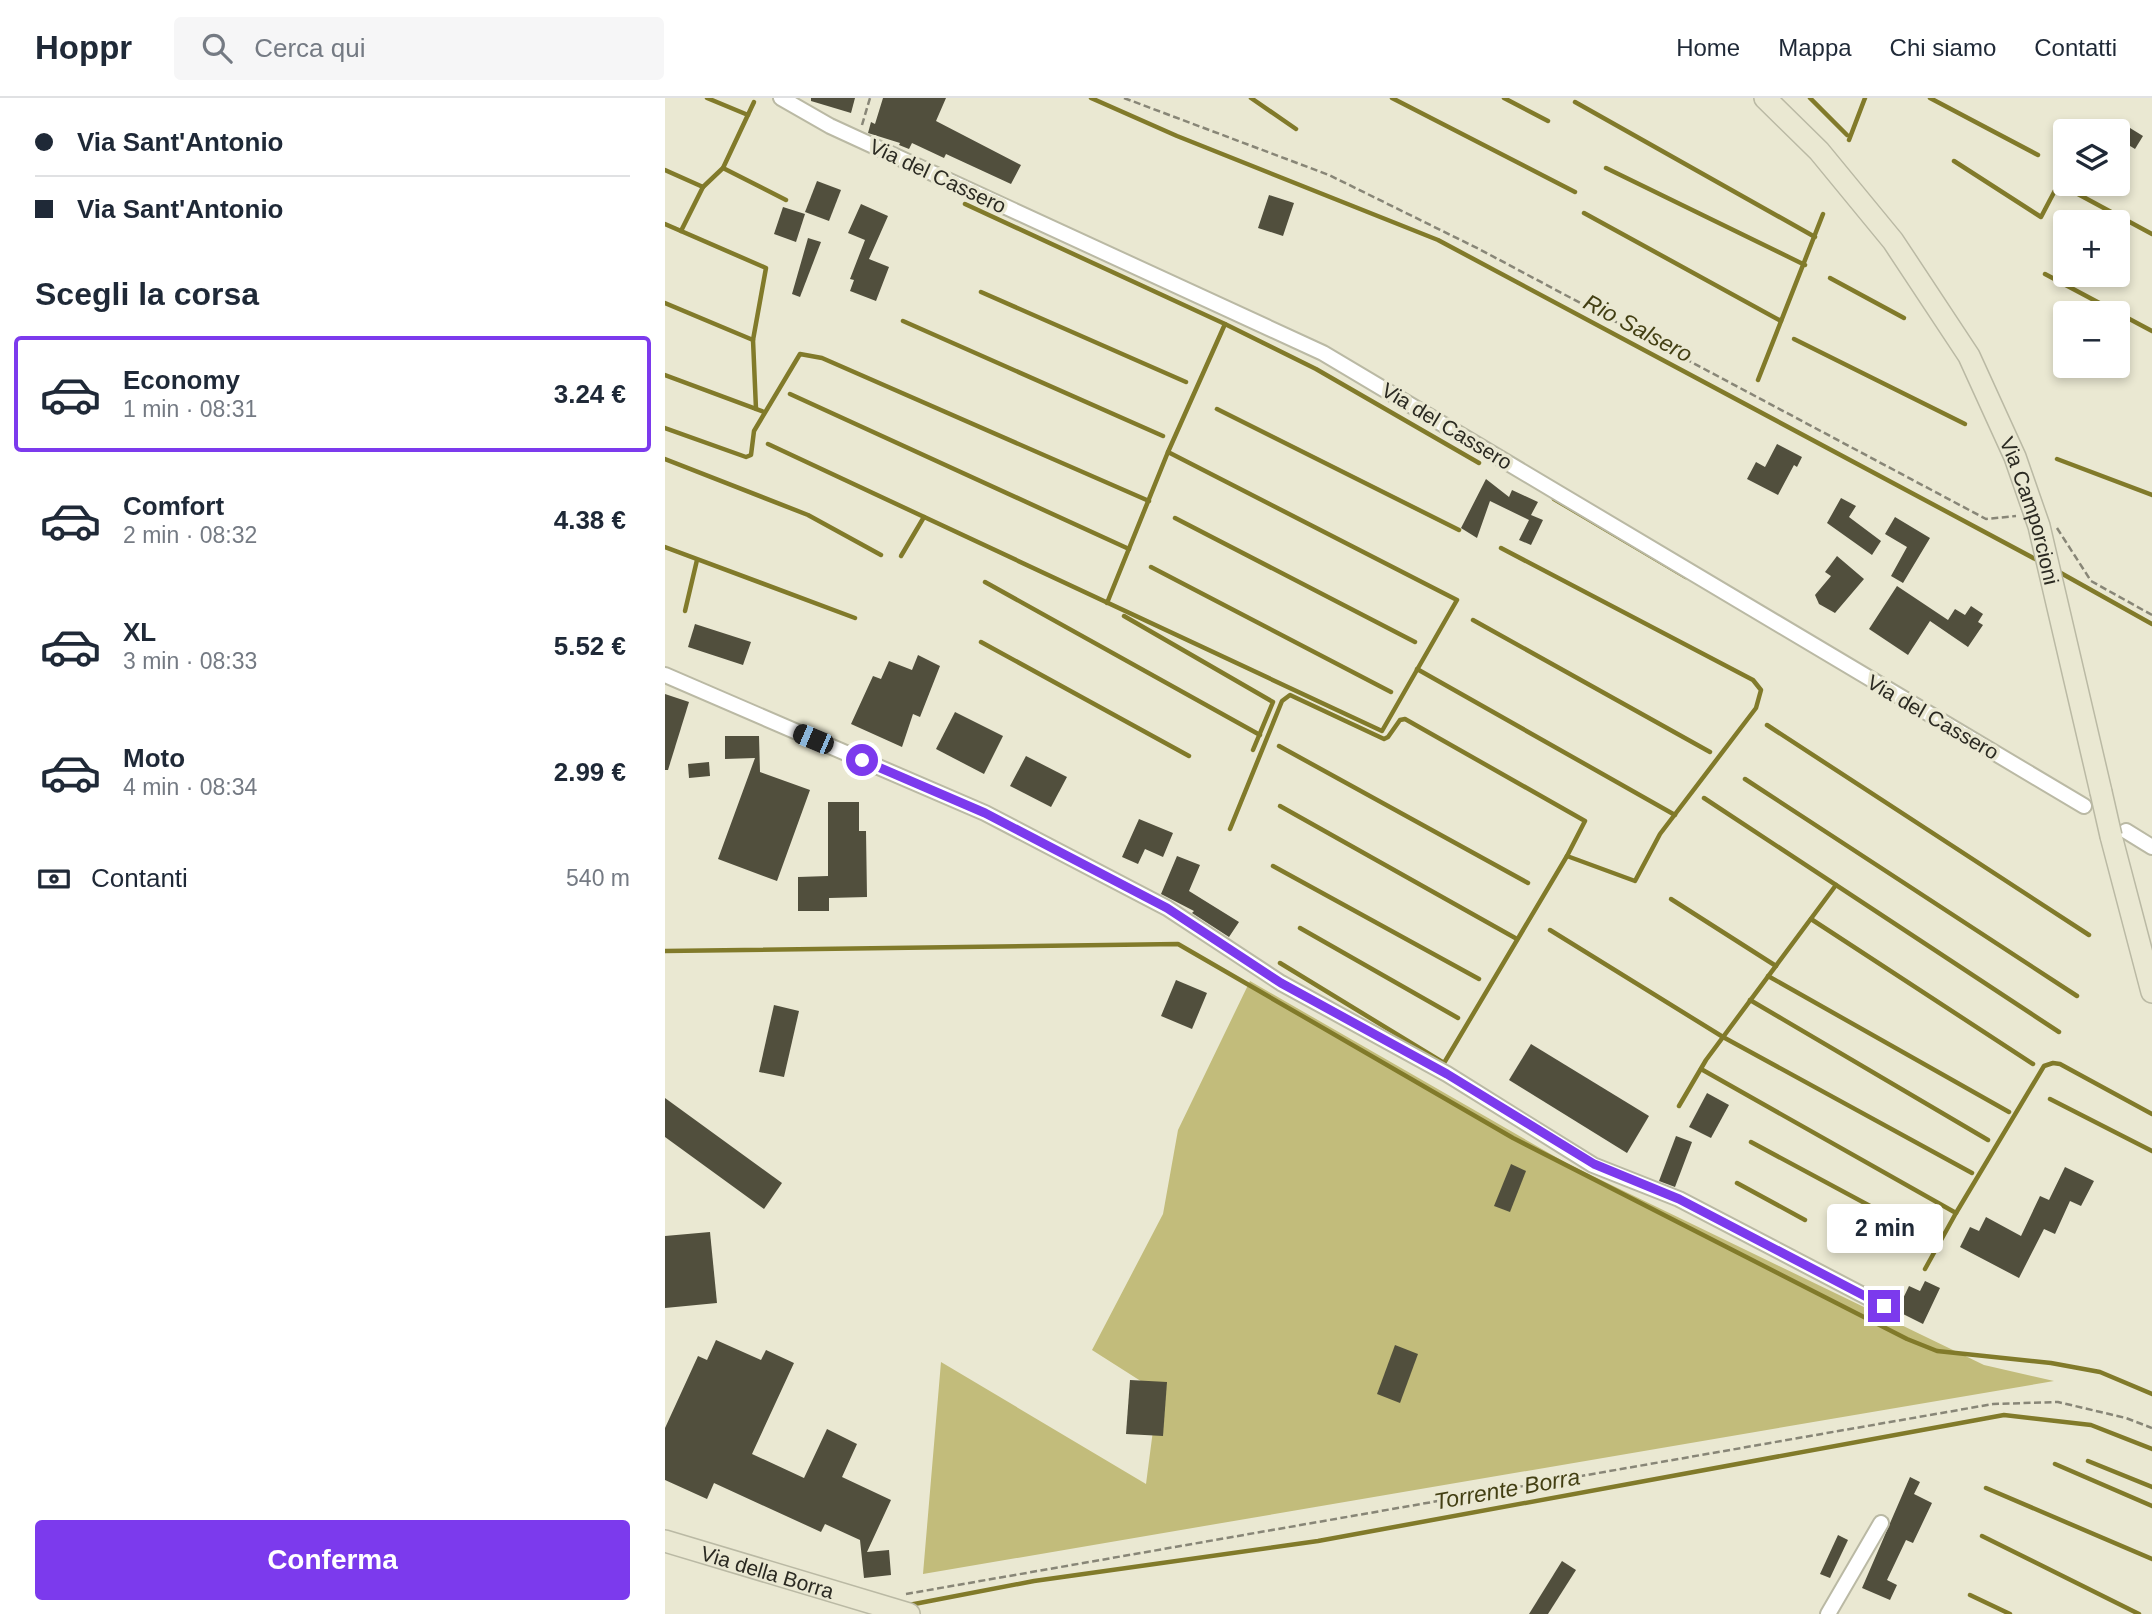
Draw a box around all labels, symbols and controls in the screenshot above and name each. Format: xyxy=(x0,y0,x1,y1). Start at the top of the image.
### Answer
search box xyxy=(174,17,664,80)
text: Hoppr xyxy=(35,29,132,66)
icon: search xyxy=(198,29,236,67)
text: Cerca qui xyxy=(254,33,365,63)
text: Home xyxy=(1676,34,1740,61)
text: Mappa xyxy=(1778,34,1852,61)
text: Chi siamo xyxy=(1890,34,1996,61)
text: Contatti xyxy=(2034,34,2117,61)
map controls xyxy=(2053,119,2130,378)
button: layers xyxy=(2053,119,2130,196)
text: Via Sant'Antonio xyxy=(77,127,284,157)
street label: Via del Cassero xyxy=(866,134,1010,218)
text: Via Sant'Antonio xyxy=(77,194,284,224)
button: + xyxy=(2053,210,2130,287)
text: Scegli la corsa xyxy=(35,276,259,312)
water label: Rio Salsero xyxy=(1579,289,1697,367)
button: − xyxy=(2053,301,2130,378)
icon: car xyxy=(39,363,102,426)
text: Economy xyxy=(123,365,240,395)
street label: Via del Cassero xyxy=(1378,378,1516,474)
text: 3.24 € xyxy=(554,379,626,409)
text: 1 min · 08:31 xyxy=(123,396,257,422)
street label: Via Camporcioni xyxy=(1996,433,2064,587)
icon: car xyxy=(39,489,102,552)
text: Comfort xyxy=(123,491,224,521)
text: 4.38 € xyxy=(554,505,626,535)
text: 2 min · 08:32 xyxy=(123,522,257,548)
icon: car xyxy=(39,615,102,678)
text: XL xyxy=(123,617,156,647)
text: 5.52 € xyxy=(554,631,626,661)
text: 3 min · 08:33 xyxy=(123,648,257,674)
street label: Via del Cassero xyxy=(1863,670,2003,764)
car xyxy=(790,721,837,757)
icon: car xyxy=(39,741,102,804)
text: Moto xyxy=(123,743,185,773)
route start xyxy=(846,744,878,776)
text: 2.99 € xyxy=(554,757,626,787)
text: 4 min · 08:34 xyxy=(123,774,257,800)
icon: cash xyxy=(35,860,73,898)
text: Contanti xyxy=(91,863,188,893)
text: 540 m xyxy=(566,865,630,891)
callout: 2 min xyxy=(1826,1204,1942,1254)
text: 2 min xyxy=(1855,1215,1915,1241)
route end xyxy=(1868,1290,1900,1322)
water label: Torrente Borra xyxy=(1432,1463,1582,1515)
button: Conferma xyxy=(35,1520,630,1600)
street label: Via della Borra xyxy=(698,1541,837,1602)

